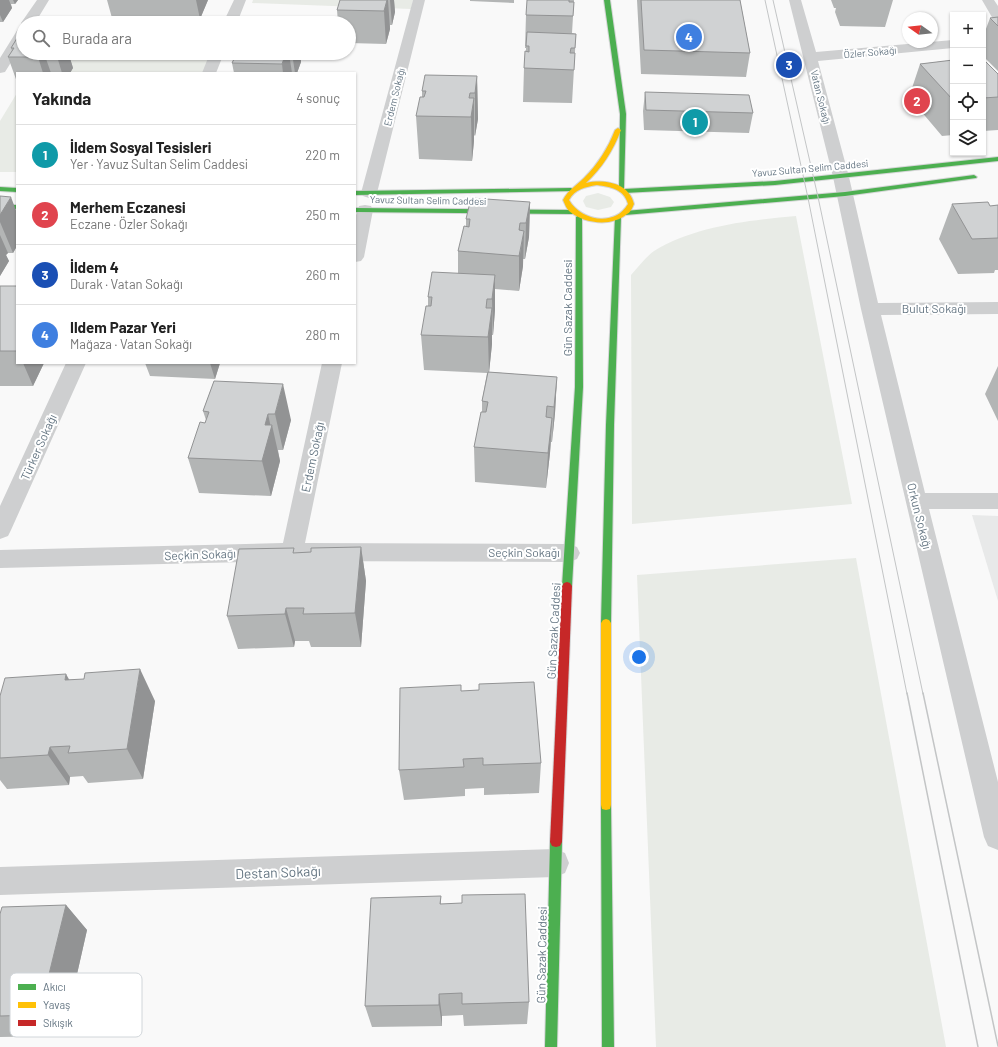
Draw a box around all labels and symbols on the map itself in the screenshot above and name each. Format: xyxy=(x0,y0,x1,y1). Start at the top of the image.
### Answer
north arrow xyxy=(902,12,938,48)
pin: 4 xyxy=(676,22,702,52)
street label: Özler Sokağı xyxy=(843,44,897,60)
pin: 3 xyxy=(776,50,802,80)
street label: Erdem Sokağı xyxy=(381,67,407,127)
street label: Vatan Sokağı xyxy=(808,69,834,125)
pin: 2 xyxy=(904,86,930,116)
pin: 1 xyxy=(682,107,708,137)
street label: Yavuz Sultan Selim Caddesi xyxy=(751,157,869,179)
street label: Yavuz Sultan Selim Caddesi xyxy=(370,193,486,207)
street label: Gün Sazak Caddesi xyxy=(560,260,574,356)
street label: Bulut Sokağı xyxy=(902,301,966,315)
street label: Türker Sokağı xyxy=(17,412,59,482)
street label: Erdem Sokağı xyxy=(298,421,326,493)
street label: Orkun Sokağı xyxy=(905,481,935,551)
street label: Seçkin Sokağı xyxy=(488,545,560,559)
street label: Seçkin Sokağı xyxy=(164,546,236,562)
street label: Gün Sazak Caddesi xyxy=(543,582,563,680)
your location xyxy=(629,647,649,667)
street label: Destan Sokağı xyxy=(235,862,321,882)
street label: Gün Sazak Caddesi xyxy=(533,907,549,1003)
legend xyxy=(10,973,142,1037)
text: Akıcı xyxy=(43,980,66,993)
text: Yavaş xyxy=(43,998,70,1011)
text: Sıkışık xyxy=(43,1016,73,1029)

